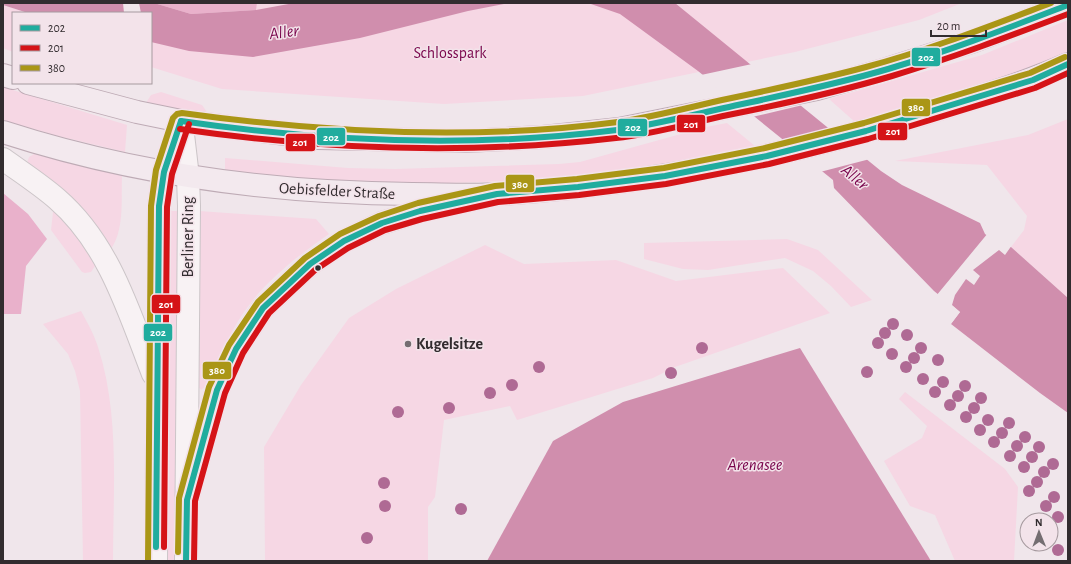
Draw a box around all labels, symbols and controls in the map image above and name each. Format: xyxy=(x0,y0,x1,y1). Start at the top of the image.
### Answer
legend xyxy=(12,12,152,84)
scale bar xyxy=(931,12,986,38)
text: 20 m xyxy=(937,20,960,32)
text: 202 xyxy=(48,22,66,34)
water label: Aller xyxy=(267,22,300,42)
text: 201 xyxy=(48,42,64,54)
park label: Schlosspark xyxy=(413,45,487,61)
line badge: 202 xyxy=(911,47,941,67)
text: 202 xyxy=(918,52,934,63)
text: 380 xyxy=(48,62,65,74)
line badge: 380 xyxy=(901,98,931,117)
text: 380 xyxy=(908,102,924,113)
line badge: 201 xyxy=(676,114,706,133)
line badge: 202 xyxy=(617,118,648,137)
text: 201 xyxy=(684,119,698,130)
text: 202 xyxy=(625,122,641,133)
line badge: 201 xyxy=(877,122,908,141)
text: 201 xyxy=(886,126,900,137)
line badge: 202 xyxy=(316,127,346,146)
text: 202 xyxy=(323,132,339,143)
line badge: 201 xyxy=(285,133,316,152)
text: 201 xyxy=(293,137,307,148)
water label: Aller xyxy=(838,160,872,193)
line badge: 380 xyxy=(505,174,535,193)
text: 380 xyxy=(512,179,528,190)
street label: Oebisfelder Straße xyxy=(279,180,395,202)
street label: Berliner Ring xyxy=(180,196,196,278)
unlabelled marker xyxy=(313,263,323,273)
line badge: 201 xyxy=(151,294,181,314)
text: 201 xyxy=(159,299,173,310)
line badge: 202 xyxy=(143,323,173,342)
text: 202 xyxy=(150,327,166,338)
place label: Kugelsitze xyxy=(416,336,483,352)
marker: Kugelsitze xyxy=(403,339,413,349)
line badge: 380 xyxy=(202,361,232,380)
text: 380 xyxy=(209,365,225,376)
water label: Arenasee xyxy=(727,456,782,473)
north arrow xyxy=(1019,512,1059,552)
text: N xyxy=(1035,517,1043,528)

